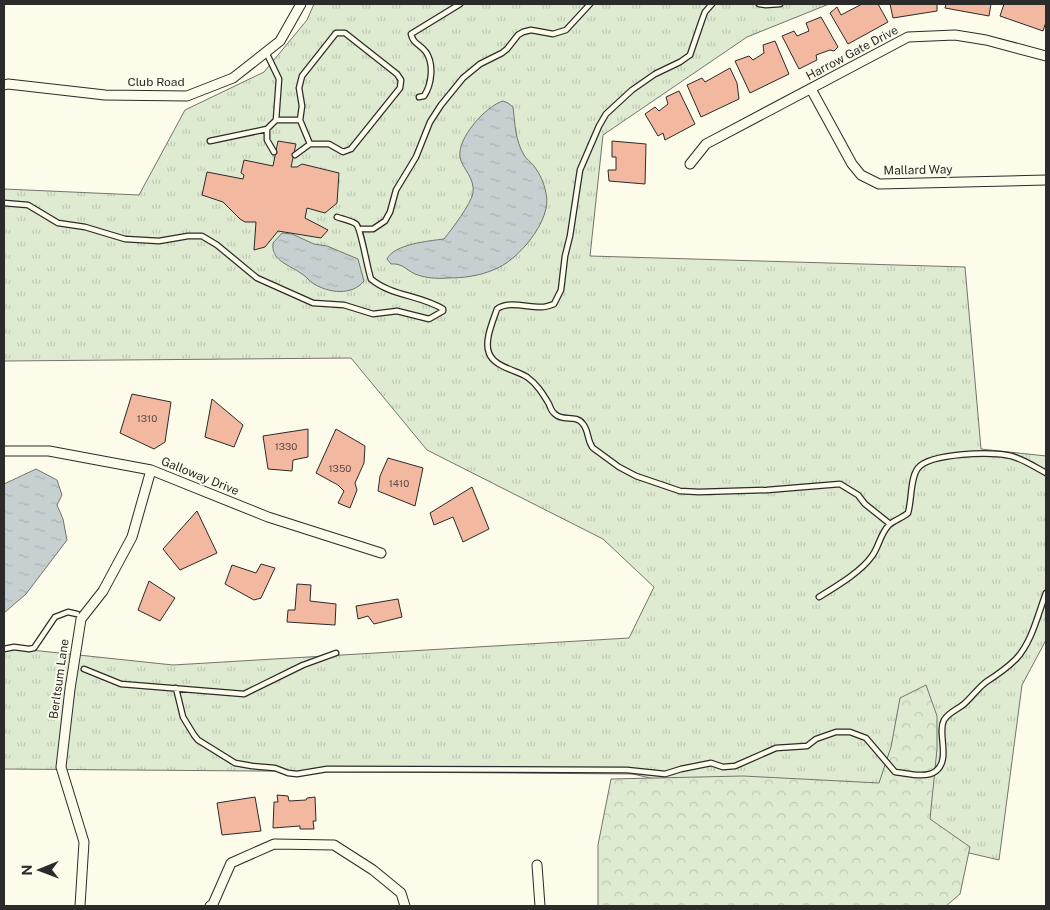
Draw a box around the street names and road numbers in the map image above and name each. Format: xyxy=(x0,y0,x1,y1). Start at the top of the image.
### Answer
street label: Harrow Gate Drive xyxy=(804,23,901,83)
street label: Club Road xyxy=(127,75,185,89)
street label: Mallard Way xyxy=(883,162,953,178)
street label: Galloway Drive xyxy=(159,454,241,498)
street label: Berltsum Lane xyxy=(46,638,72,720)

